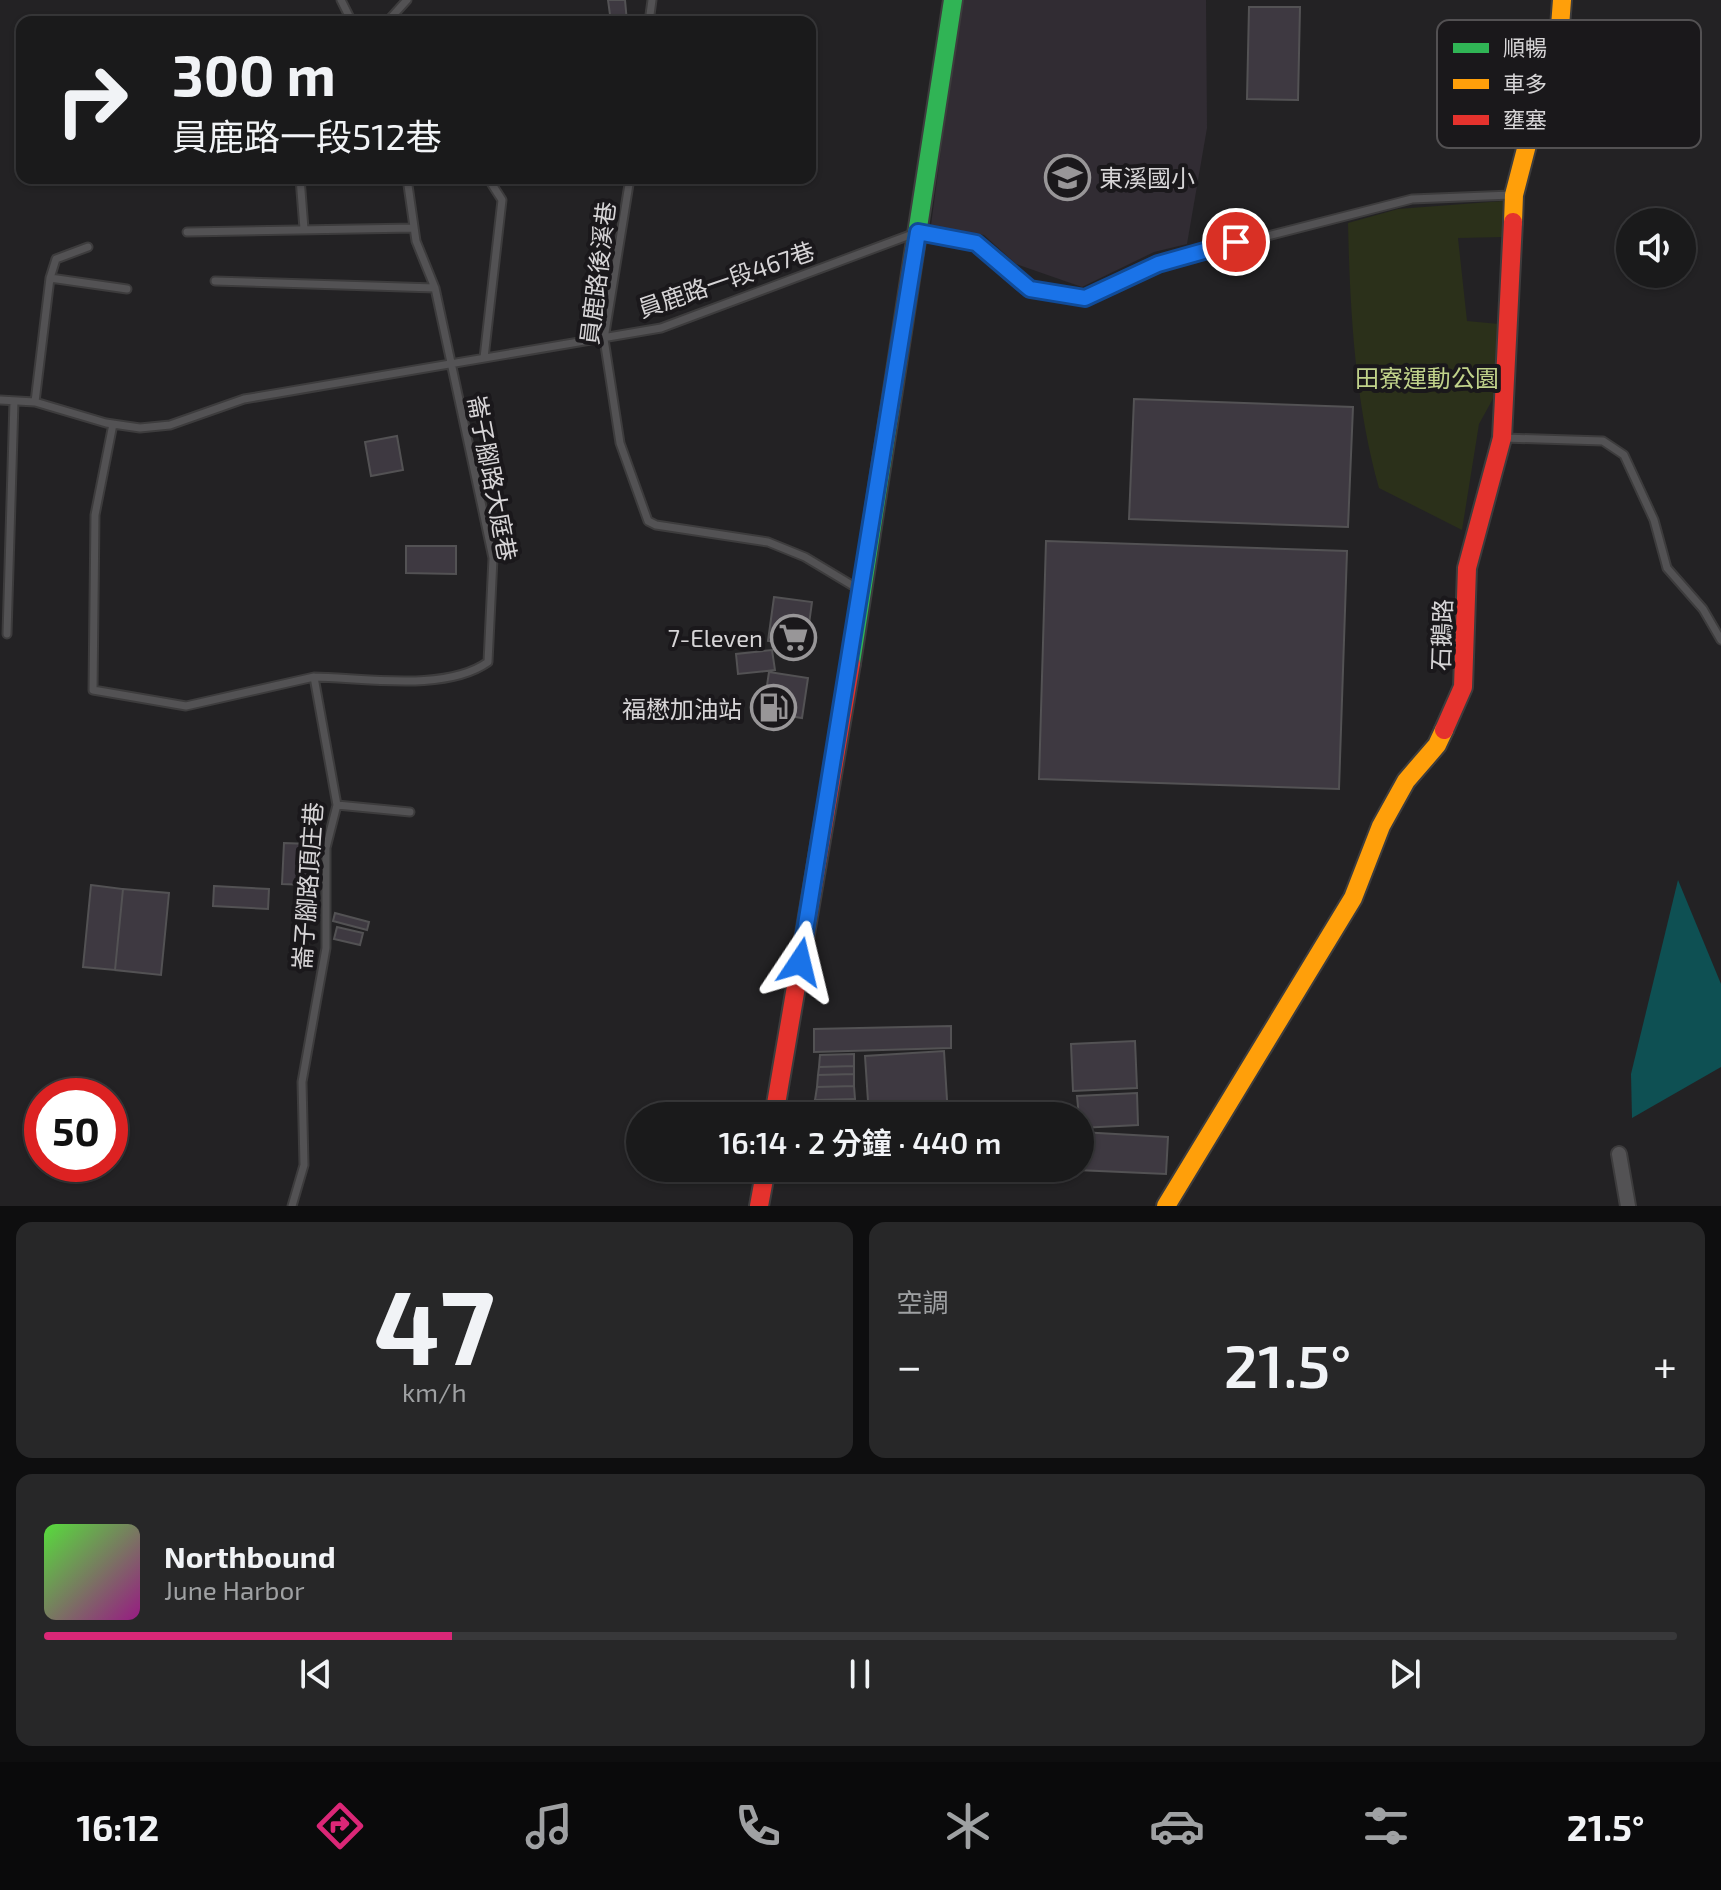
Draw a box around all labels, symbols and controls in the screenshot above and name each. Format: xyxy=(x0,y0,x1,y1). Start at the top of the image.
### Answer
legend xyxy=(1437,20,1701,148)
text: 順暢 xyxy=(1503,34,1547,60)
text: 300 m xyxy=(172,40,336,107)
icon: right xyxy=(40,48,144,152)
text: 車多 xyxy=(1503,70,1547,96)
text: 壅塞 xyxy=(1503,106,1547,132)
text: 員鹿路一段512巷 xyxy=(172,114,442,157)
school or university icon: 東溪國小 xyxy=(1044,153,1092,201)
place label: 東溪國小 xyxy=(1099,163,1195,192)
street label: 員鹿路後溪巷 xyxy=(574,200,620,346)
pin xyxy=(1202,208,1270,276)
map controls xyxy=(1616,208,1696,288)
button: sound xyxy=(1616,208,1696,288)
icon: arrive xyxy=(1214,220,1258,264)
street label: 員鹿路一段467巷 xyxy=(634,235,818,323)
park label: 田寮運動公園 xyxy=(1355,363,1499,392)
street label: 崙子腳路大庭巷 xyxy=(463,393,523,563)
street label: 石鵝路 xyxy=(1425,599,1457,671)
supermarket icon: 7-Eleven xyxy=(770,613,818,661)
place label: 7-Eleven xyxy=(668,623,763,652)
fuel station icon: 福懋加油站 xyxy=(749,684,797,732)
place label: 福懋加油站 xyxy=(622,694,742,723)
street label: 崙子腳路頂庄巷 xyxy=(287,801,327,971)
position arrow xyxy=(758,920,842,1004)
speed limit sign: 50 xyxy=(24,1078,128,1182)
text: 16:14 · 2 分鐘 · 440 m xyxy=(719,1124,1001,1160)
text: 47 xyxy=(374,1261,495,1386)
text: 空調 xyxy=(897,1286,949,1317)
text: 21.5° xyxy=(1224,1328,1351,1400)
text: − xyxy=(897,1338,922,1391)
text: + xyxy=(1653,1338,1677,1391)
text: km/h xyxy=(402,1376,467,1407)
text: Northbound xyxy=(164,1538,336,1574)
text: June Harbor xyxy=(164,1574,305,1605)
icon: previous xyxy=(294,1652,338,1696)
icon: pause xyxy=(838,1652,882,1696)
icon: next xyxy=(1383,1652,1427,1696)
icon: directions xyxy=(312,1798,368,1854)
icon: music xyxy=(521,1798,577,1854)
icon: phone xyxy=(730,1798,786,1854)
icon: climate xyxy=(940,1798,996,1854)
icon: car xyxy=(1149,1798,1205,1854)
icon: filters xyxy=(1358,1798,1414,1854)
text: 16:12 xyxy=(77,1805,159,1848)
text: 21.5° xyxy=(1567,1805,1644,1848)

